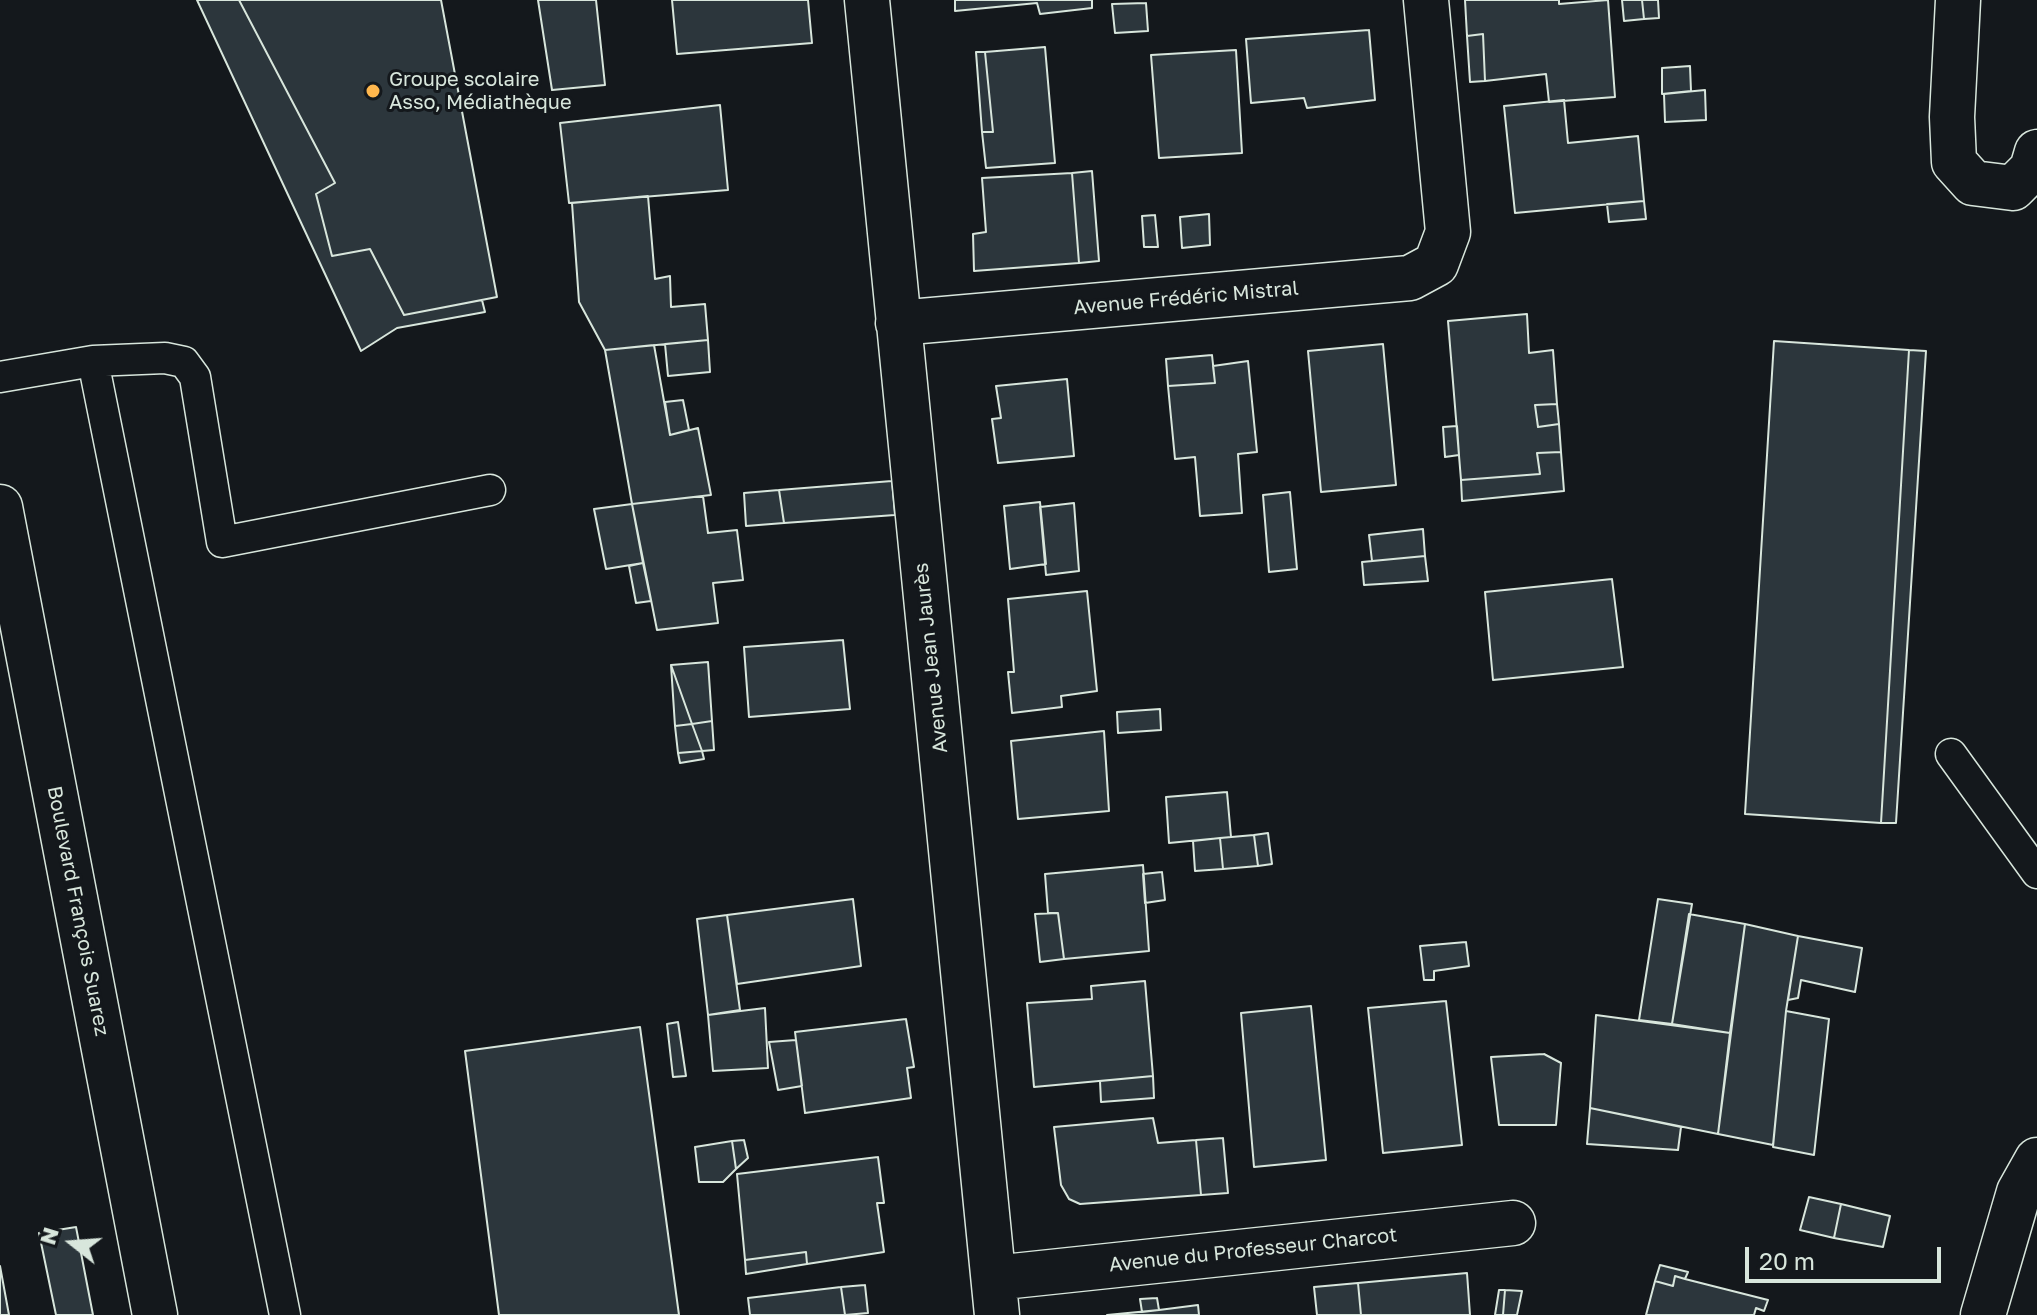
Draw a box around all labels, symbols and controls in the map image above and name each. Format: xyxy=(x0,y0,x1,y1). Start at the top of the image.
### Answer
place label: Groupe scolaire Asso, Médiathèque xyxy=(389,68,572,115)
marker: Groupe scolaire Asso, Médiathèque xyxy=(364,82,382,100)
street label: Avenue Frédéric Mistral xyxy=(1072,276,1300,320)
street label: Avenue Jean Jaurès xyxy=(909,562,953,754)
street label: Boulevard François Suarez xyxy=(42,784,114,1038)
north arrow xyxy=(32,1203,112,1283)
street label: Avenue du Professeur Charcot xyxy=(1108,1223,1398,1277)
text: N xyxy=(33,1224,64,1248)
scale bar xyxy=(1749,1231,1945,1281)
text: 20 m xyxy=(1759,1246,1815,1275)

